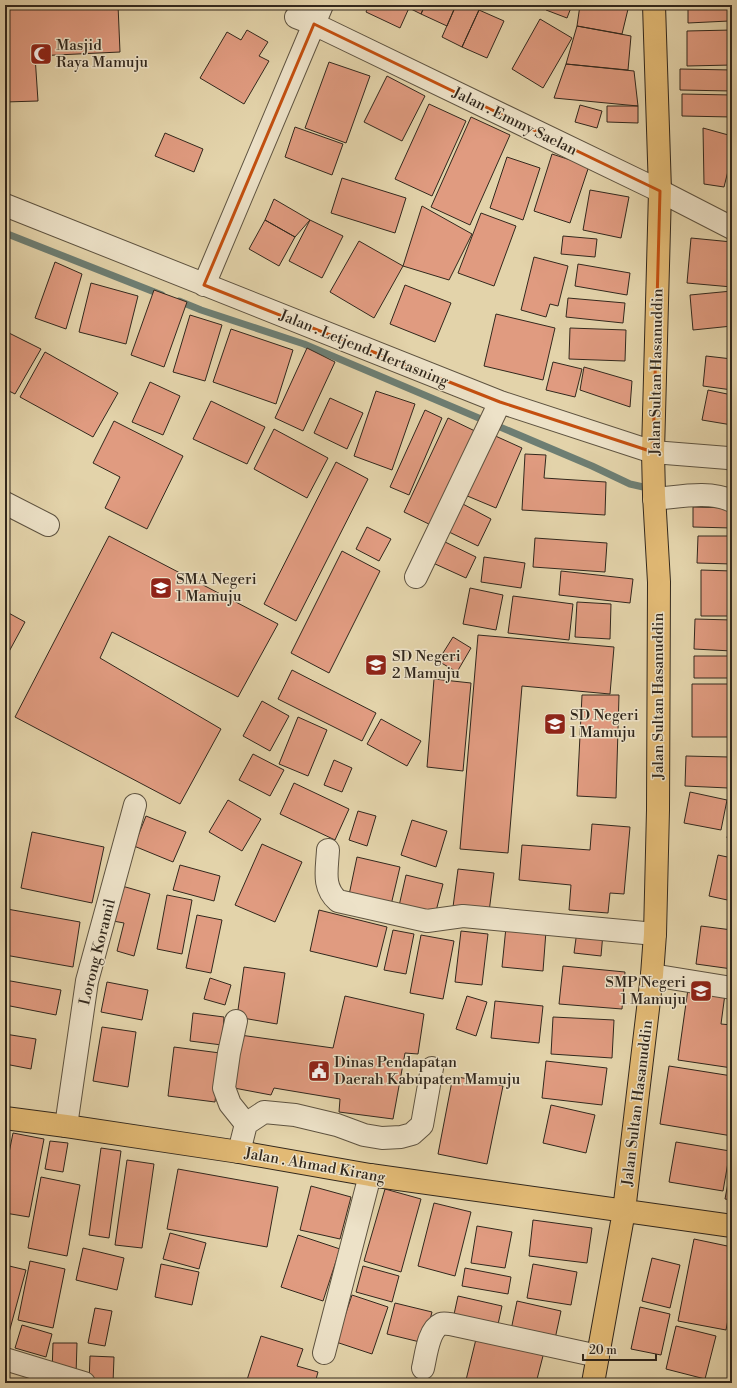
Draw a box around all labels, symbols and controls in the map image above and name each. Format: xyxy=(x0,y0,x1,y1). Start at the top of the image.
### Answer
place label: Masjid Raya Mamuju xyxy=(56,36,149,72)
mosque icon: Masjid Raya Mamuju xyxy=(28,41,54,67)
street label: Jalan . Emmy Saelan xyxy=(449,83,580,160)
street label: Jalan Sultan Hasanuddin xyxy=(646,288,667,457)
street label: Jalan . Letjend. Hertasning xyxy=(276,305,451,391)
place label: SMA Negeri 1 Mamuju xyxy=(176,570,257,606)
school or university icon: SMA Negeri 1 Mamuju xyxy=(148,575,174,601)
street label: Jalan Sultan Hasanuddin xyxy=(649,612,668,780)
place label: SD Negeri 2 Mamuju xyxy=(392,647,461,683)
school or university icon: SD Negeri 2 Mamuju xyxy=(363,652,389,678)
place label: SD Negeri 1 Mamuju xyxy=(570,706,639,742)
school or university icon: SD Negeri 1 Mamuju xyxy=(542,711,568,737)
street label: Lorong Koramil xyxy=(75,897,120,1007)
place label: SMP Negeri 1 Mamuju xyxy=(605,973,686,1009)
school or university icon: SMP Negeri 1 Mamuju xyxy=(688,978,714,1004)
street label: Jalan Sultan Hasanuddin xyxy=(618,1019,657,1188)
place label: Dinas Pendapatan Daerah Kabupaten Mamuju xyxy=(334,1053,521,1089)
public building icon: Dinas Pendapatan Daerah Kabupaten Mamuju xyxy=(306,1058,332,1084)
street label: Jalan . Ahmad Kirang xyxy=(242,1144,387,1187)
scale bar xyxy=(583,1336,656,1362)
text: 20 m xyxy=(589,1343,617,1358)

